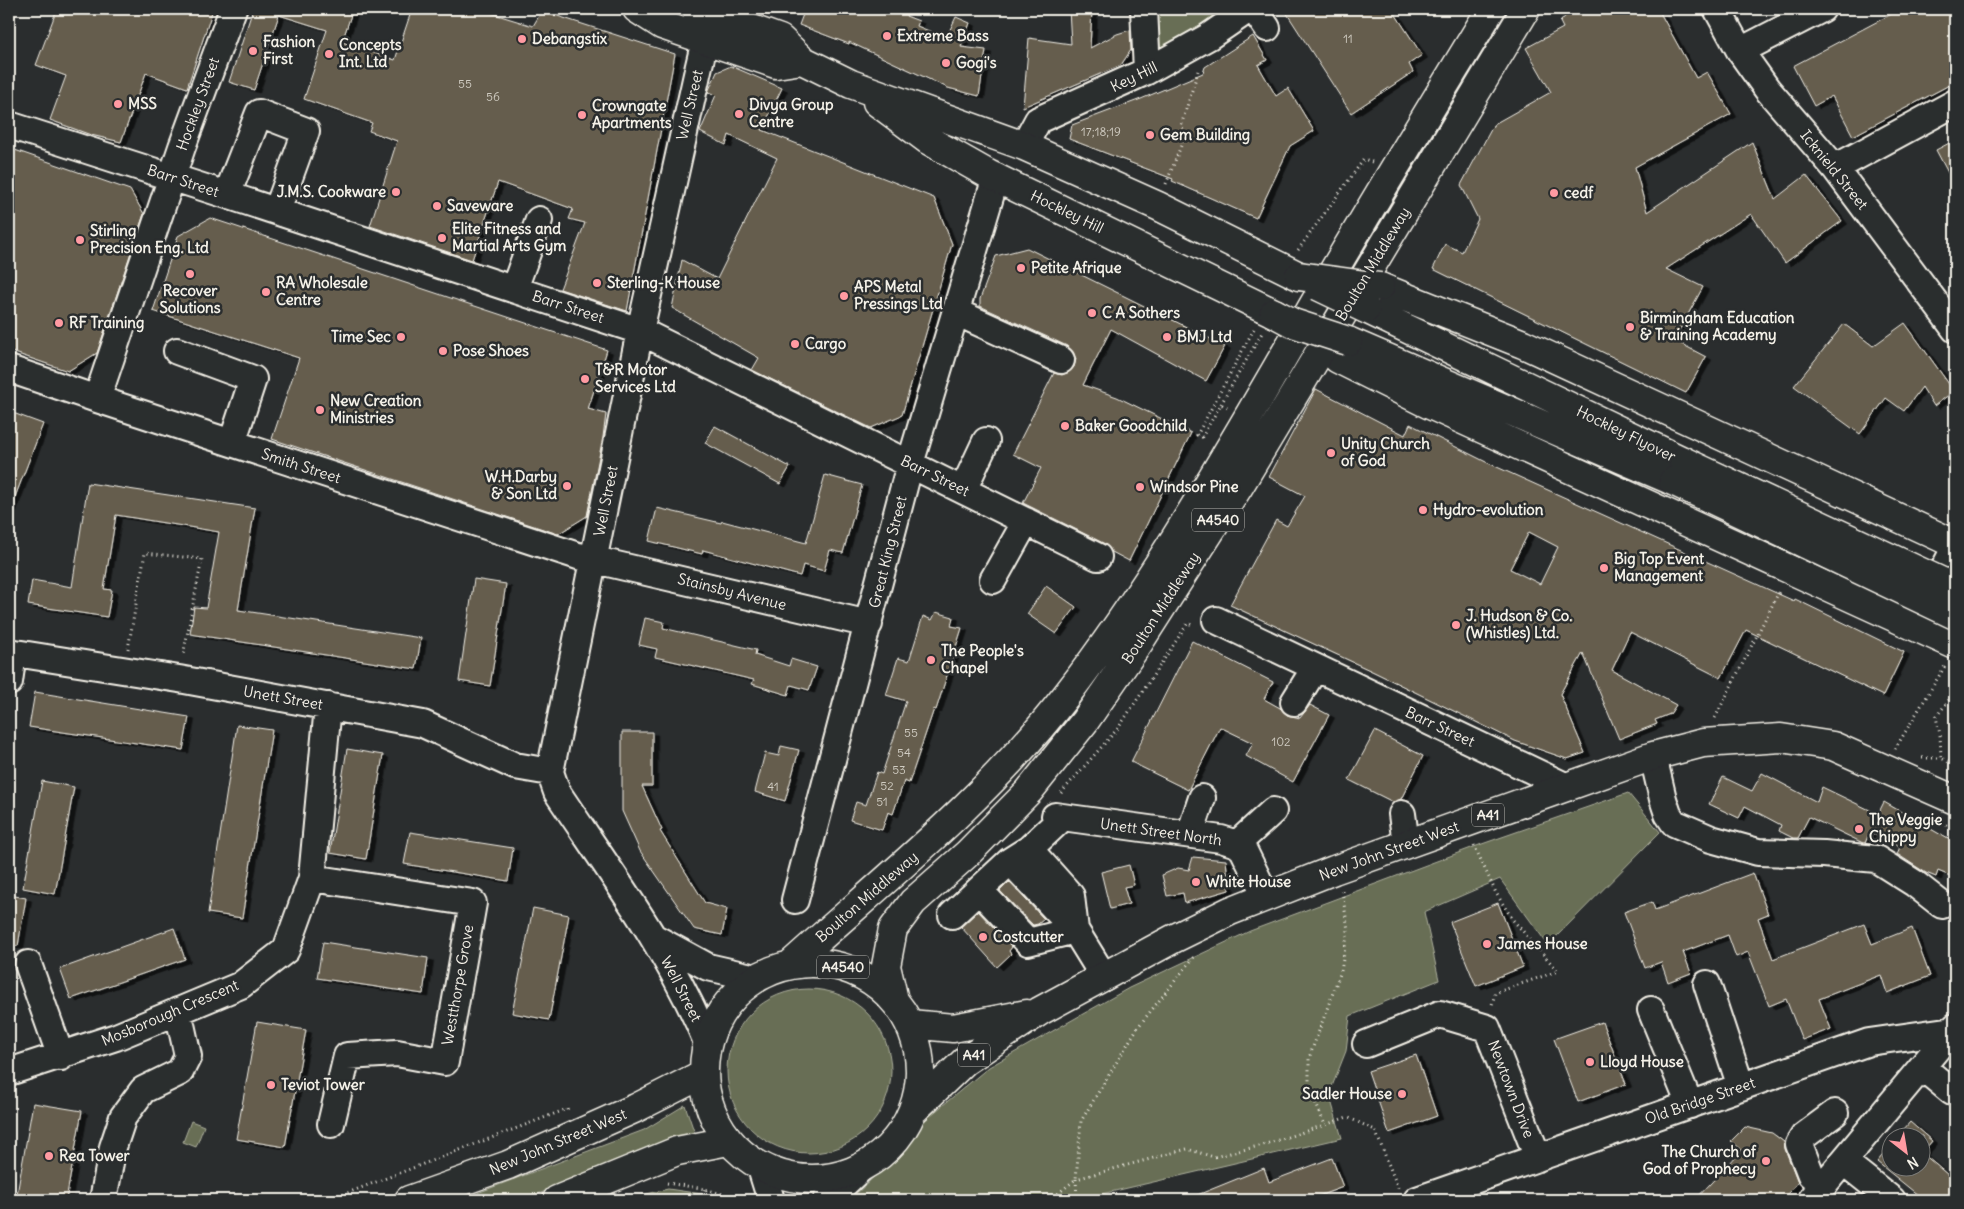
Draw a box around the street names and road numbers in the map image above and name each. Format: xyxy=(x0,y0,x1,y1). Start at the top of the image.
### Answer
street label: Hockley Street xyxy=(172,55,223,153)
street label: Key Hill xyxy=(1107,57,1160,96)
street label: Well Street xyxy=(672,68,707,142)
street label: Icknield Street xyxy=(1796,126,1872,213)
street label: Barr Street xyxy=(145,160,221,201)
street label: Hockley Hill xyxy=(1028,186,1107,237)
street label: Boulton Middleway xyxy=(1331,203,1414,324)
street label: Barr Street xyxy=(530,286,606,327)
street label: Hockley Flyover xyxy=(1573,401,1679,466)
street label: Smith Street xyxy=(259,444,343,487)
street label: Barr Street xyxy=(898,451,973,500)
street label: Well Street xyxy=(589,464,622,538)
street label: Great King Street xyxy=(864,494,911,610)
road number: A4540 xyxy=(1192,508,1244,532)
street label: Boulton Middleway xyxy=(1117,548,1204,667)
street label: Stainsby Avenue xyxy=(676,569,788,614)
street label: Unett Street xyxy=(242,681,324,714)
street label: Barr Street xyxy=(1403,702,1478,751)
road number: A41 xyxy=(1472,804,1504,826)
street label: Unett Street North xyxy=(1099,814,1223,849)
street label: New John Street West xyxy=(1316,816,1461,885)
street label: Boulton Middleway xyxy=(812,847,922,946)
street label: Westthorpe Grove xyxy=(438,923,477,1047)
street label: Well Street xyxy=(657,953,706,1025)
road number: A4540 xyxy=(817,956,869,979)
street label: Mosborough Crescent xyxy=(98,975,241,1050)
street label: Newtown Drive xyxy=(1484,1037,1539,1140)
road number: A41 xyxy=(958,1044,990,1066)
street label: Old Bridge Street xyxy=(1642,1073,1758,1128)
street label: New John Street West xyxy=(486,1104,629,1179)

